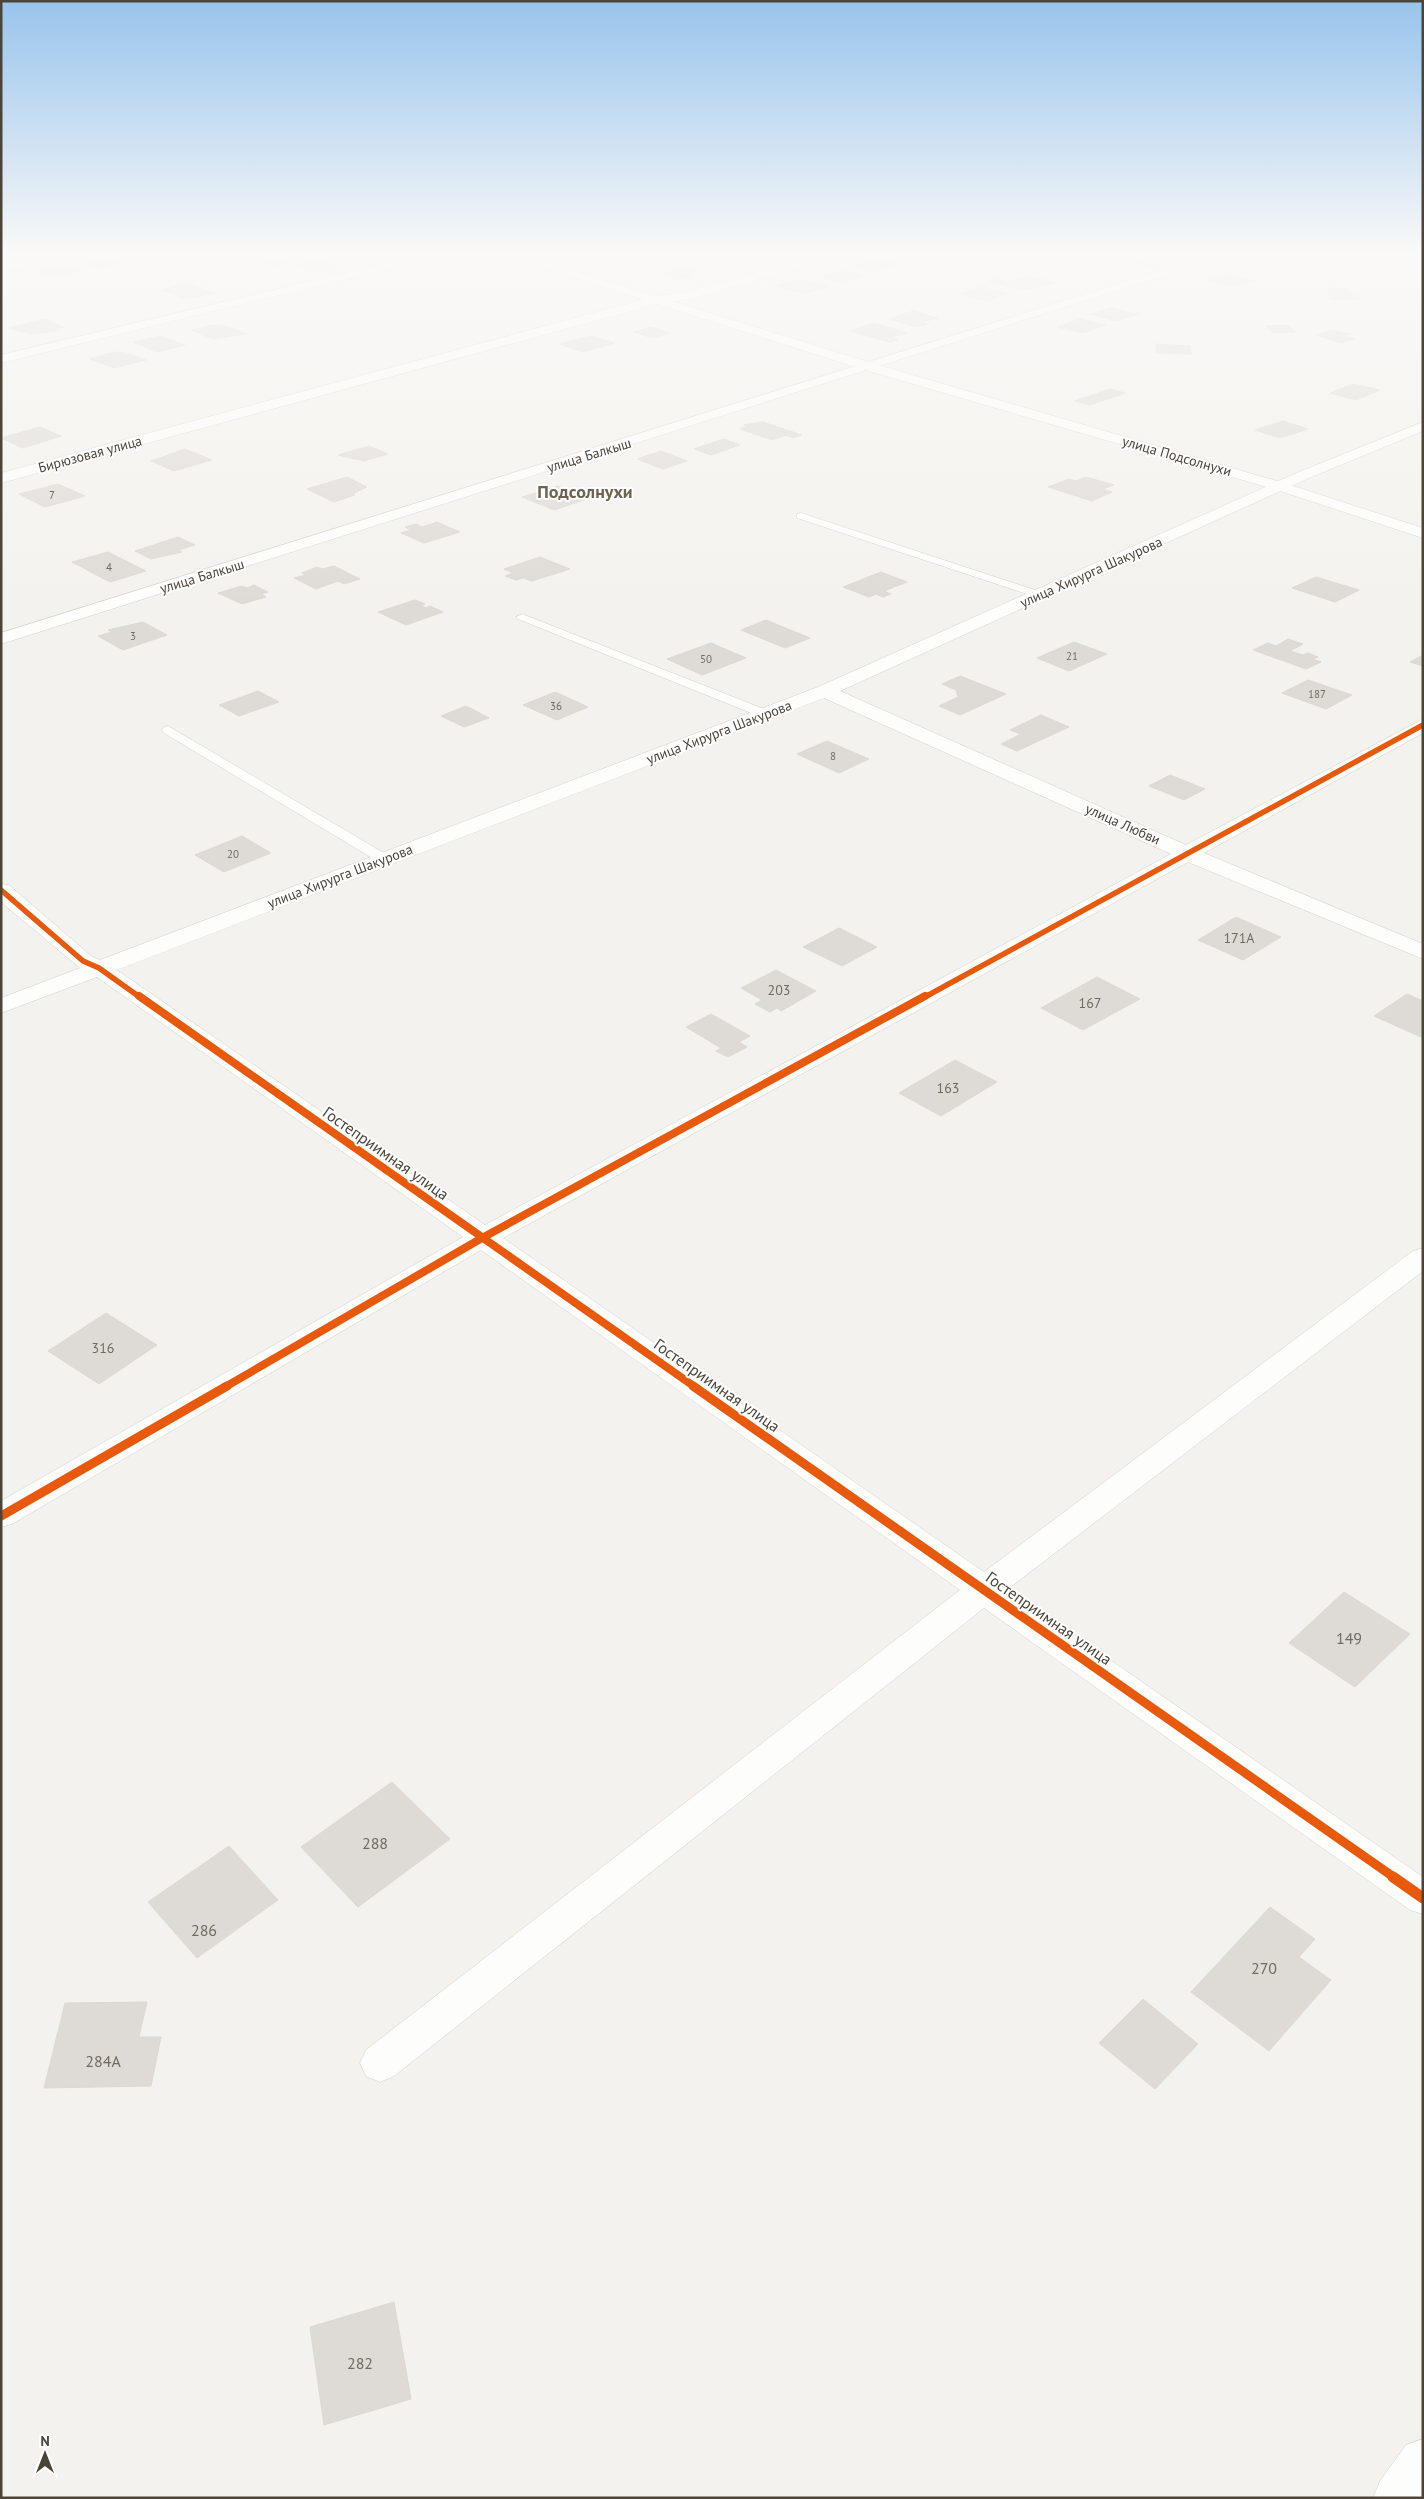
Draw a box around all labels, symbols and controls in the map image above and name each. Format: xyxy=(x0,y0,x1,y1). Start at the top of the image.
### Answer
street label: Бирюзовая улица xyxy=(36,431,144,476)
street label: улица Подсолнухи xyxy=(1120,432,1234,480)
street label: улица Балкыш xyxy=(545,434,633,476)
district label: Подсолнухи xyxy=(537,480,633,503)
house number: 7 xyxy=(49,488,55,502)
street label: улица Хирурга Шакурова xyxy=(1017,532,1165,612)
street label: улица Балкыш xyxy=(158,555,246,597)
house number: 4 xyxy=(106,560,112,574)
house number: 3 xyxy=(130,629,136,643)
house number: 21 xyxy=(1066,649,1078,663)
house number: 50 xyxy=(700,652,712,666)
house number: 187 xyxy=(1308,687,1326,701)
street label: улица Хирурга Шакурова xyxy=(644,696,794,768)
house number: 36 xyxy=(550,699,562,713)
house number: 8 xyxy=(830,749,836,763)
street label: улица Любви xyxy=(1083,799,1163,849)
street label: улица Хирурга Шакурова xyxy=(265,840,415,912)
house number: 20 xyxy=(227,847,239,861)
house number: 171А xyxy=(1223,929,1255,947)
house number: 203 xyxy=(768,981,790,999)
house number: 167 xyxy=(1079,994,1101,1012)
house number: 163 xyxy=(937,1079,959,1097)
street label: Гостеприимная улица xyxy=(319,1102,453,1204)
street label: Гостеприимная улица xyxy=(650,1334,784,1436)
house number: 316 xyxy=(92,1339,114,1357)
street label: Гостеприимная улица xyxy=(982,1567,1116,1669)
house number: 149 xyxy=(1336,1628,1362,1648)
house number: 288 xyxy=(362,1833,388,1853)
house number: 286 xyxy=(191,1920,217,1940)
house number: 270 xyxy=(1251,1958,1277,1978)
house number: 284А xyxy=(85,2051,121,2071)
house number: 282 xyxy=(347,2353,373,2373)
north arrow xyxy=(20,2429,70,2479)
text: N xyxy=(40,2432,50,2450)

